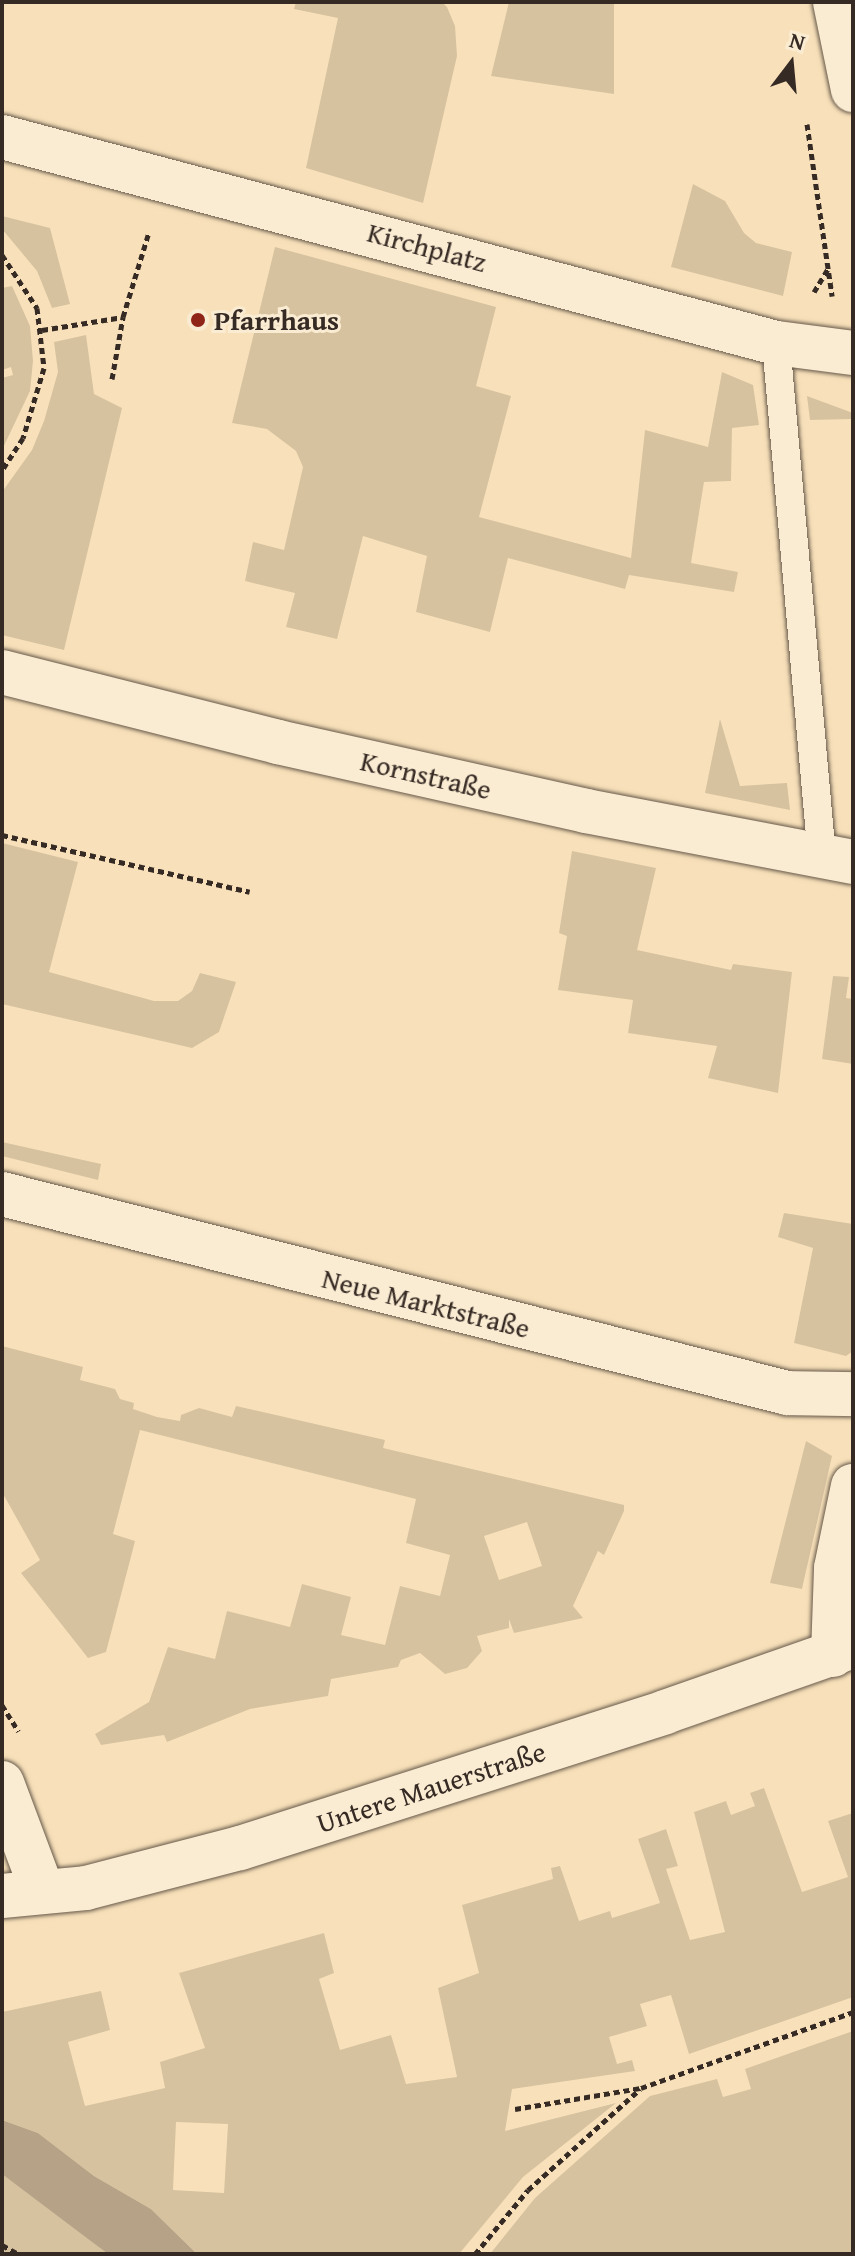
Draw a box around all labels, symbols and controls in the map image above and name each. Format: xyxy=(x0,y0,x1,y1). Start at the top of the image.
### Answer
north arrow xyxy=(751,24,831,104)
text: N xyxy=(786,24,809,58)
street label: Kirchplatz xyxy=(364,215,490,279)
place label: Pfarrhaus xyxy=(214,303,339,337)
marker: Pfarrhaus xyxy=(189,311,207,329)
street label: Kornstraße xyxy=(357,744,495,806)
street label: Neue Marktstraße xyxy=(319,1261,533,1345)
street label: Untere Mauerstraße xyxy=(312,1734,550,1840)

